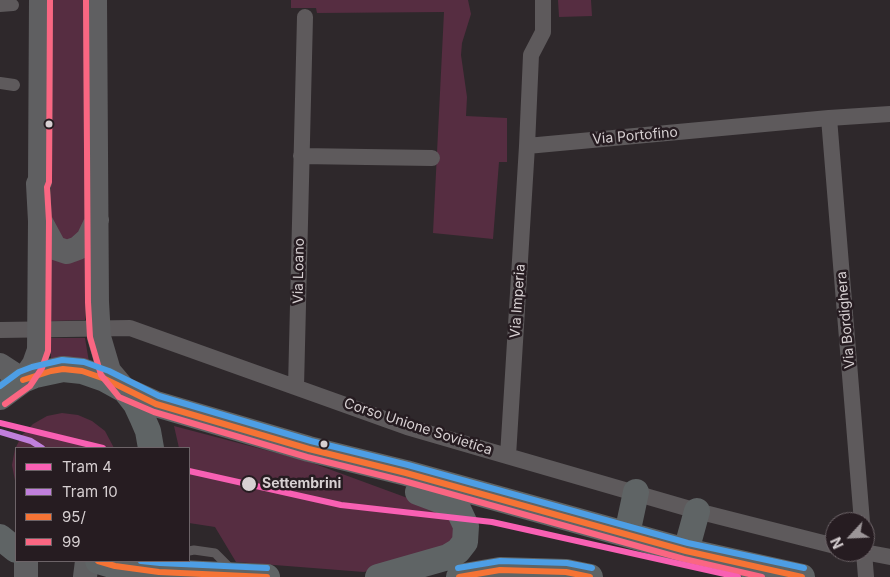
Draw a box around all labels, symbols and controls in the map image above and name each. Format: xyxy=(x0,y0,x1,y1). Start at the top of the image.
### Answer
unlabelled marker xyxy=(44,119,54,129)
street label: Via Portofino xyxy=(592,124,678,148)
street label: Via Loano xyxy=(290,238,308,304)
street label: Via Imperia xyxy=(507,263,529,339)
street label: Via Bordighera xyxy=(833,271,859,369)
street label: Corso Unione Sovietica xyxy=(342,395,494,459)
unlabelled marker xyxy=(319,439,329,449)
legend xyxy=(15,447,190,562)
text: Tram 4 xyxy=(62,457,112,476)
marker: Settembrini xyxy=(240,475,258,493)
place label: Settembrini xyxy=(262,476,341,492)
text: Tram 10 xyxy=(62,482,118,501)
text: 95/ xyxy=(62,507,86,526)
north arrow xyxy=(825,512,875,562)
text: 99 xyxy=(62,532,81,551)
text: N xyxy=(827,535,847,552)

